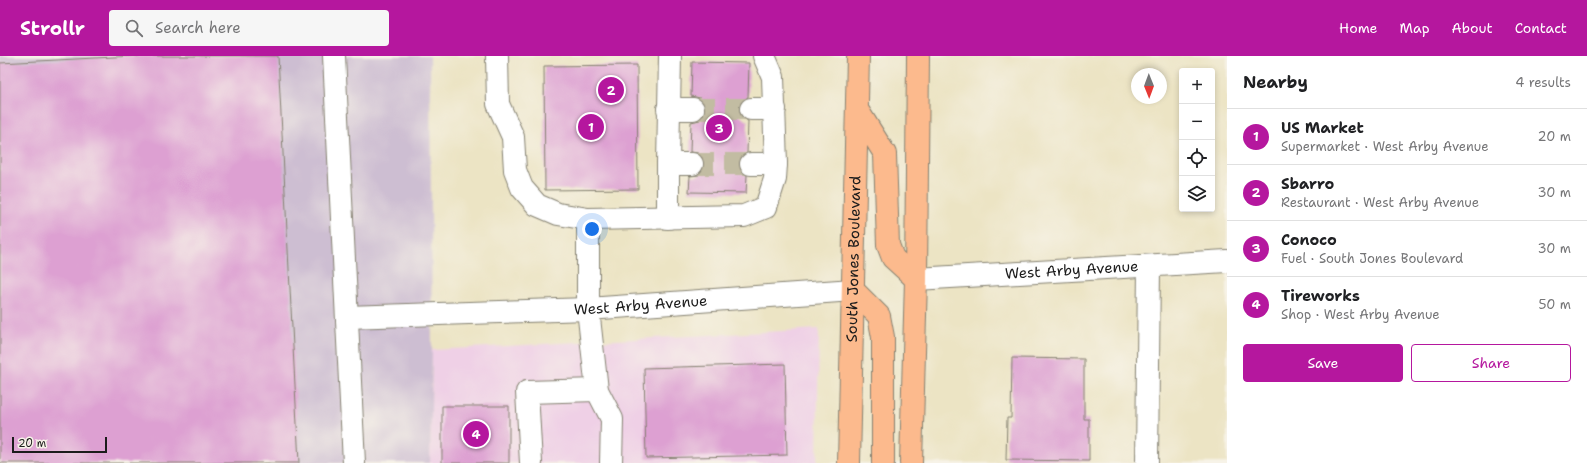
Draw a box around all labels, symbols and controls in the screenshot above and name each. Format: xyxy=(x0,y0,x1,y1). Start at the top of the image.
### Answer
search box xyxy=(109,10,389,46)
text: Strollr xyxy=(20,16,85,41)
icon: search xyxy=(123,17,145,39)
text: Search here xyxy=(155,18,241,38)
text: Home xyxy=(1339,19,1378,37)
text: Map xyxy=(1400,19,1430,37)
text: About xyxy=(1452,19,1493,37)
text: Contact xyxy=(1515,19,1567,37)
north arrow xyxy=(1131,68,1167,104)
map controls xyxy=(1179,68,1215,212)
button: + xyxy=(1179,68,1215,104)
text: Nearby xyxy=(1243,71,1308,93)
text: 4 results xyxy=(1515,74,1571,91)
pin: 2 xyxy=(598,75,624,105)
button: − xyxy=(1179,104,1215,140)
pin: 1 xyxy=(578,112,604,142)
pin: 3 xyxy=(706,113,732,143)
text: US Market xyxy=(1281,118,1364,138)
text: 1 xyxy=(1253,128,1259,145)
text: 20 m xyxy=(1538,128,1571,145)
text: Supermarket · West Arby Avenue xyxy=(1281,138,1489,155)
button: locate xyxy=(1179,140,1215,176)
text: Sbarro xyxy=(1281,174,1334,194)
street label: South Jones Boulevard xyxy=(842,175,865,343)
button: layers xyxy=(1179,176,1215,212)
text: 2 xyxy=(1251,184,1261,201)
text: 30 m xyxy=(1537,184,1571,201)
text: Restaurant · West Arby Avenue xyxy=(1281,194,1479,211)
your location xyxy=(582,219,602,239)
text: Conoco xyxy=(1281,230,1337,250)
text: 3 xyxy=(1251,240,1261,257)
text: 30 m xyxy=(1537,240,1571,257)
text: Fuel · South Jones Boulevard xyxy=(1281,250,1463,267)
street label: West Arby Avenue xyxy=(1004,256,1139,284)
text: Tireworks xyxy=(1281,286,1360,306)
street label: West Arby Avenue xyxy=(574,290,708,319)
text: 4 xyxy=(1251,296,1261,313)
text: 50 m xyxy=(1538,296,1571,313)
text: Shop · West Arby Avenue xyxy=(1281,306,1440,323)
button: Save xyxy=(1243,344,1403,382)
button: Share xyxy=(1411,344,1571,382)
pin: 4 xyxy=(463,419,489,449)
scale bar xyxy=(12,435,107,454)
text: 20 m xyxy=(18,436,46,451)

